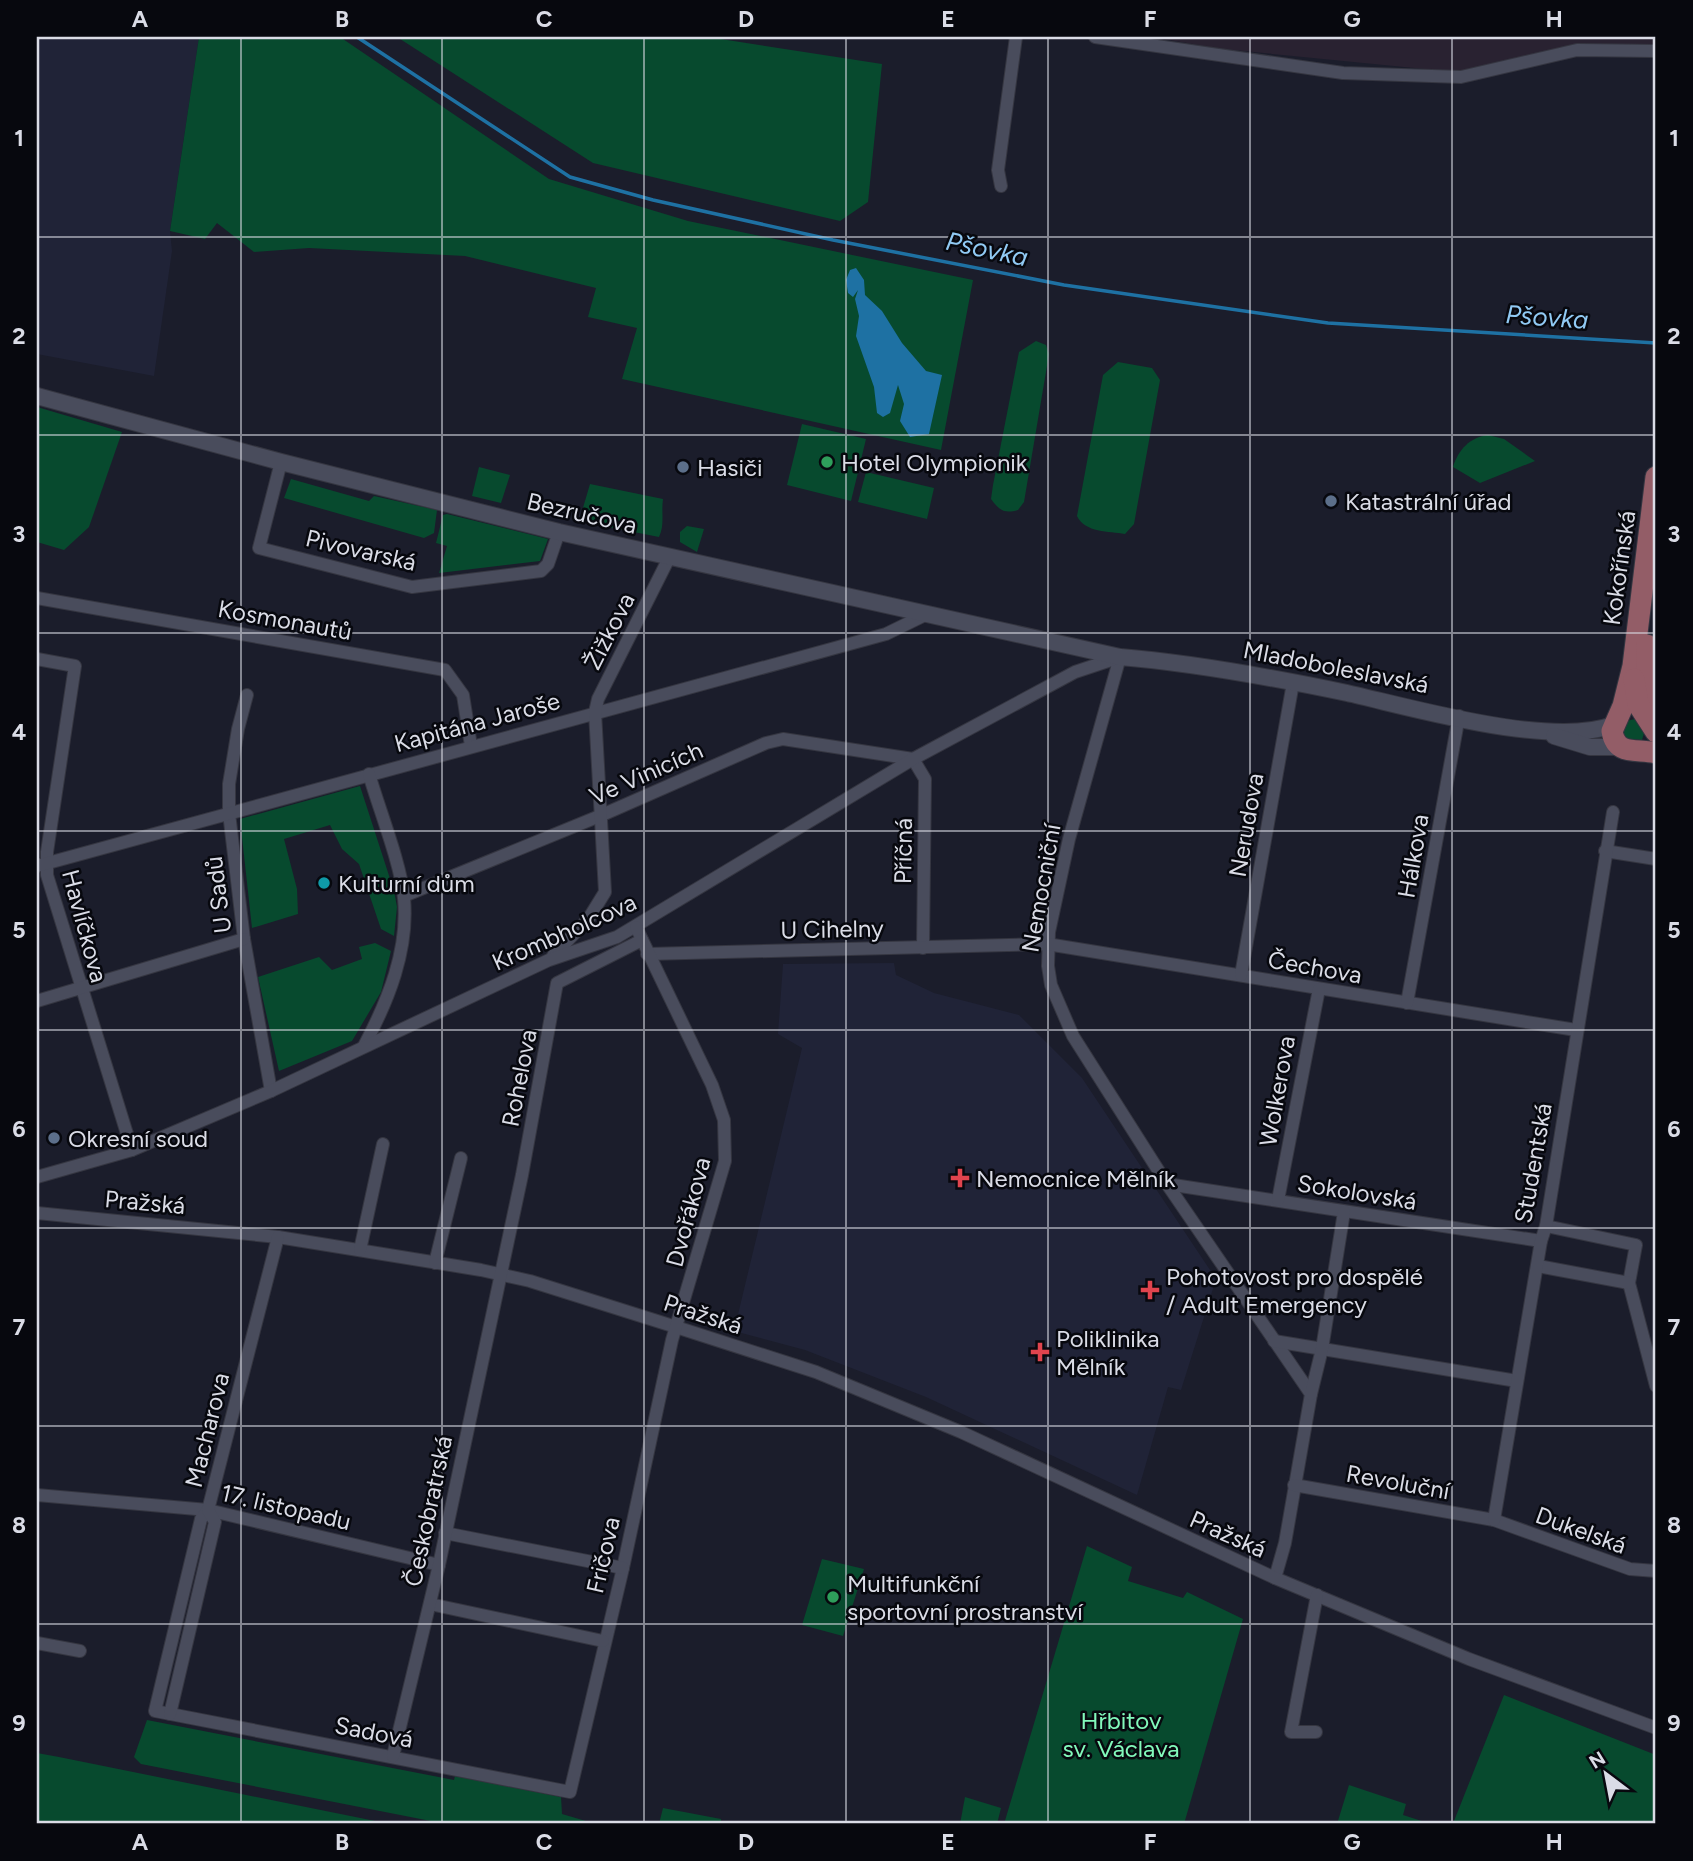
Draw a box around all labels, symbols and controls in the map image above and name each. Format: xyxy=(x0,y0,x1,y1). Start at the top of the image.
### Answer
text: A xyxy=(132,5,149,33)
text: B xyxy=(335,5,349,33)
text: C xyxy=(536,5,553,33)
text: D xyxy=(738,5,754,33)
text: E xyxy=(941,5,955,33)
text: F xyxy=(1144,5,1157,33)
text: G xyxy=(1343,5,1361,33)
text: H xyxy=(1545,5,1563,33)
text: 1 xyxy=(14,124,24,152)
text: 1 xyxy=(1669,124,1679,152)
water label: Pšovka xyxy=(943,225,1031,273)
water label: Pšovka xyxy=(1504,298,1590,336)
text: 2 xyxy=(12,322,26,350)
text: 2 xyxy=(1667,322,1681,350)
place label: Hotel Olympionik xyxy=(841,448,1028,477)
place label: Hasiči xyxy=(697,453,763,482)
marker: Hotel Olympionik xyxy=(819,454,835,470)
marker: Hasiči xyxy=(675,459,691,475)
street label: Bezručova xyxy=(524,486,640,540)
place label: Katastrální úřad xyxy=(1345,487,1512,516)
marker: Katastrální úřad xyxy=(1323,493,1339,509)
street label: Kokořínská xyxy=(1597,509,1641,627)
text: 3 xyxy=(13,520,25,548)
text: 3 xyxy=(1668,520,1680,548)
street label: Pivovarská xyxy=(303,523,419,577)
street label: Žižkova xyxy=(577,588,641,674)
street label: Kosmonautů xyxy=(216,594,354,646)
street label: Mladoboleslavská xyxy=(1241,635,1431,699)
street label: Kapitána Jaroše xyxy=(391,686,563,758)
text: 4 xyxy=(12,718,26,746)
text: 4 xyxy=(1667,718,1681,746)
street label: Ve Vinicích xyxy=(585,735,707,811)
street label: Nerudova xyxy=(1223,771,1269,879)
street label: Hálkova xyxy=(1391,812,1435,900)
street label: Příčná xyxy=(888,818,918,884)
street label: Nemocniční xyxy=(1015,820,1067,954)
street label: U Sadů xyxy=(199,855,237,935)
street label: Havlíčkova xyxy=(56,866,114,986)
place label: Kulturní dům xyxy=(338,869,475,898)
marker: Kulturní dům xyxy=(316,875,332,891)
street label: Krombholcova xyxy=(487,887,641,977)
street label: U Cihelny xyxy=(780,914,884,944)
text: 5 xyxy=(12,916,26,944)
text: 5 xyxy=(1667,916,1681,944)
street label: Čechova xyxy=(1266,944,1364,990)
street label: Rohelova xyxy=(495,1027,543,1129)
street label: Wolkerova xyxy=(1253,1033,1301,1149)
street label: Studentská xyxy=(1508,1101,1558,1225)
text: 6 xyxy=(12,1115,26,1143)
text: 6 xyxy=(1667,1115,1681,1143)
place label: Okresní soud xyxy=(68,1124,208,1153)
marker: Okresní soud xyxy=(46,1130,62,1146)
street label: Dvořákova xyxy=(659,1154,717,1270)
place label: Nemocnice Mělník xyxy=(976,1164,1176,1193)
marker: Nemocnice Mělník xyxy=(950,1168,970,1188)
street label: Sokolovská xyxy=(1295,1168,1419,1216)
street label: Pražská xyxy=(104,1184,186,1220)
place label: Pohotovost pro dospělé / Adult Emergency xyxy=(1166,1262,1423,1319)
marker: Pohotovost pro dospělé / Adult Emergency xyxy=(1140,1280,1160,1300)
street label: Pražská xyxy=(660,1288,746,1340)
text: 7 xyxy=(13,1313,26,1341)
text: 7 xyxy=(1668,1313,1681,1341)
place label: Poliklinika Mělník xyxy=(1056,1324,1160,1381)
marker: Poliklinika Mělník xyxy=(1030,1342,1050,1362)
street label: Macharova xyxy=(179,1370,235,1490)
street label: Českobratrská xyxy=(398,1433,458,1589)
street label: Revoluční xyxy=(1344,1459,1453,1506)
street label: 17. listopadu xyxy=(218,1478,354,1536)
street label: Dukelská xyxy=(1532,1500,1630,1560)
street label: Pražská xyxy=(1185,1504,1271,1564)
text: 8 xyxy=(12,1511,26,1539)
text: 8 xyxy=(1667,1511,1681,1539)
street label: Fričova xyxy=(580,1514,626,1596)
place label: Multifunkční sportovní prostranství xyxy=(847,1569,1084,1626)
marker: Multifunkční sportovní prostranství xyxy=(825,1589,841,1605)
park label: Hřbitov sv. Václava xyxy=(1062,1706,1180,1763)
text: 9 xyxy=(12,1709,26,1737)
text: 9 xyxy=(1667,1709,1681,1737)
street label: Sadová xyxy=(332,1710,416,1754)
north arrow xyxy=(1570,1738,1640,1808)
text: N xyxy=(1585,1746,1610,1774)
text: A xyxy=(132,1828,149,1856)
text: B xyxy=(335,1828,349,1856)
text: C xyxy=(536,1828,553,1856)
text: D xyxy=(738,1828,754,1856)
text: E xyxy=(941,1828,955,1856)
text: F xyxy=(1144,1828,1157,1856)
text: G xyxy=(1343,1828,1361,1856)
text: H xyxy=(1545,1828,1563,1856)

